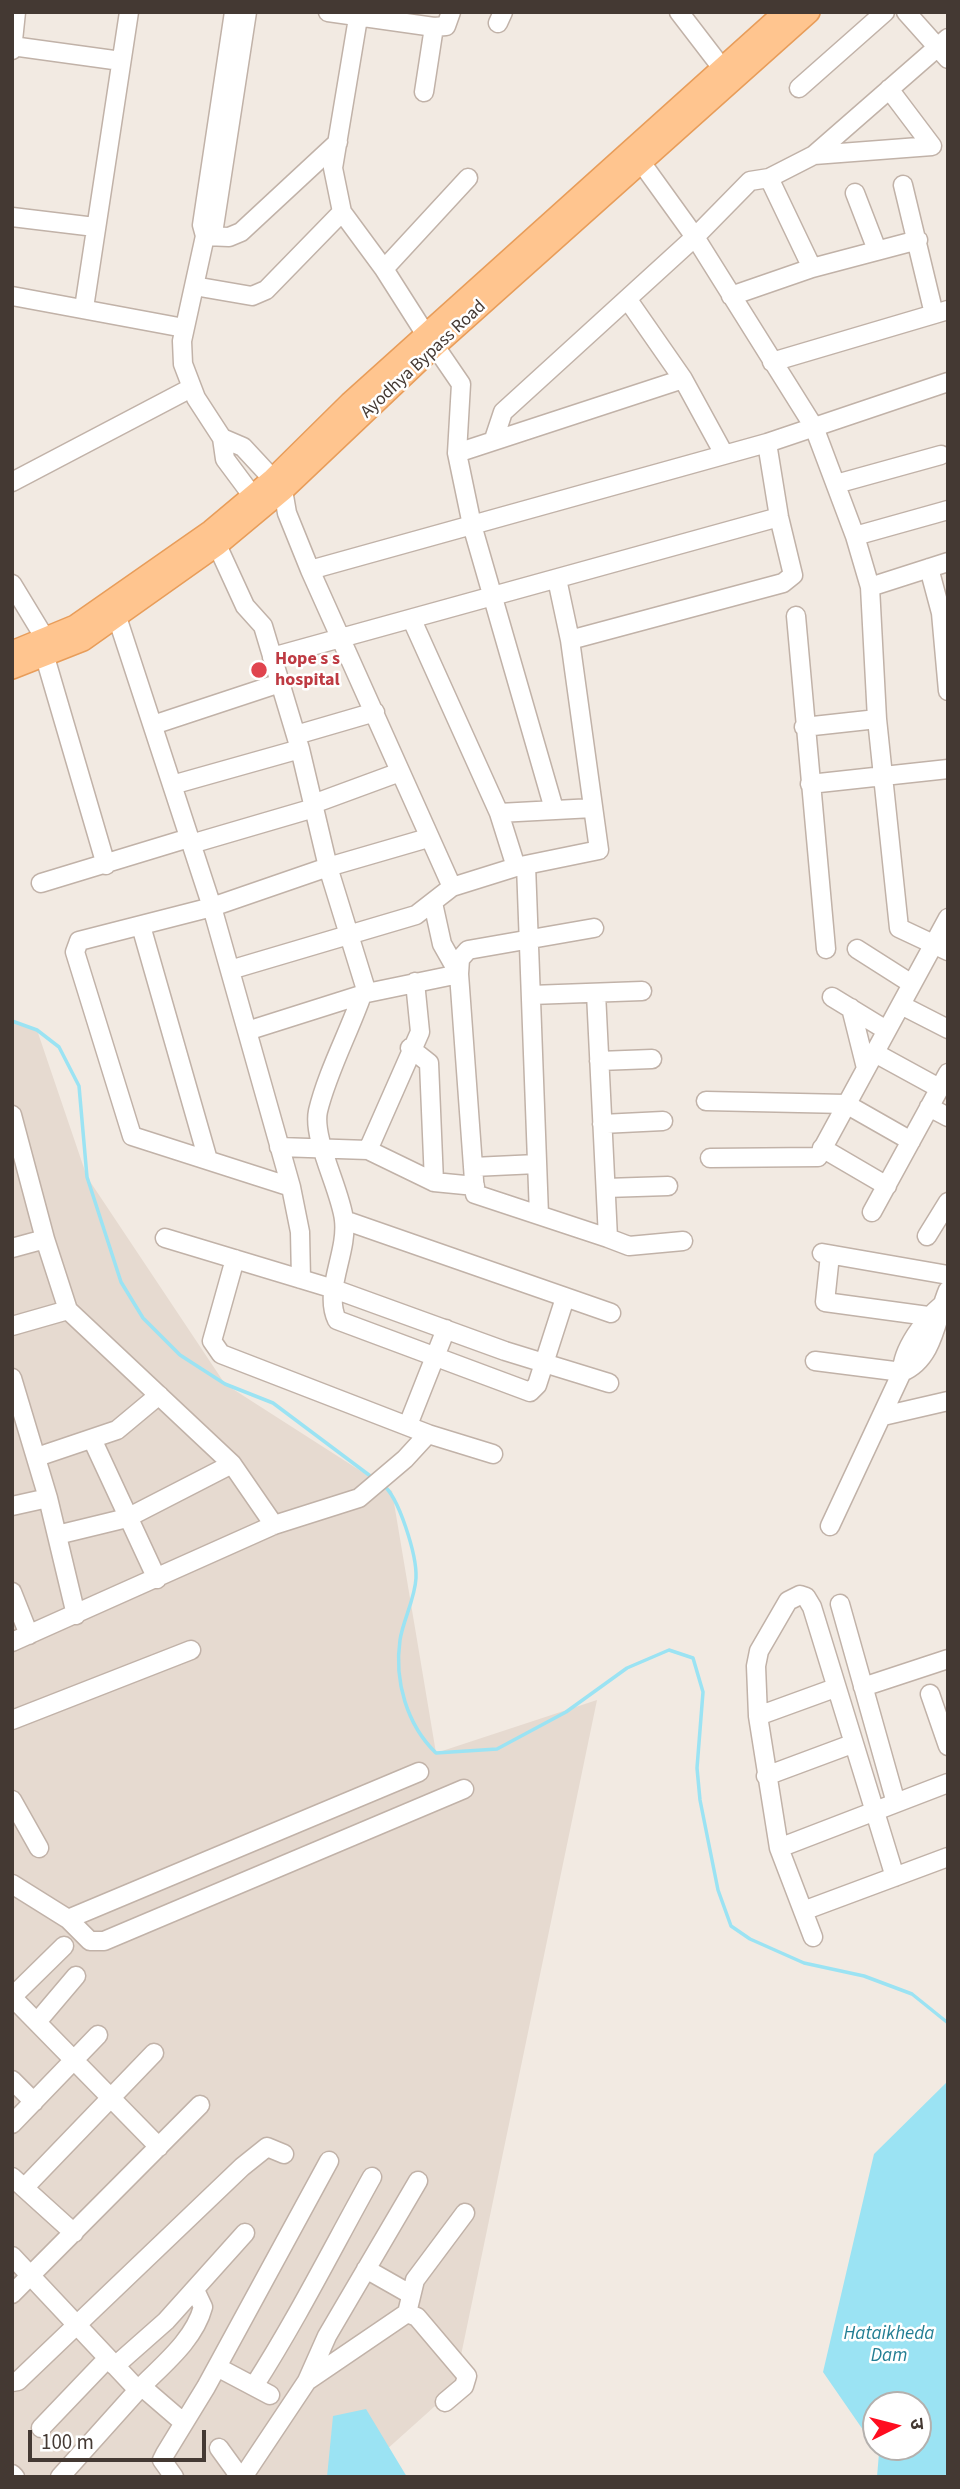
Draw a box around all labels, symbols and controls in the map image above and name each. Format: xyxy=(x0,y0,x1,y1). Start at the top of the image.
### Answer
street label: Ayodhya Bypass Road xyxy=(357,296,491,424)
place label: Hope s s hospital xyxy=(275,649,340,692)
marker: Hope s s hospital xyxy=(249,660,269,680)
water label: Hataikheda Dam xyxy=(843,2324,935,2368)
north arrow xyxy=(862,2391,932,2461)
scale bar xyxy=(32,2416,210,2460)
text: उ xyxy=(902,2417,930,2431)
text: 100 m xyxy=(41,2427,94,2457)

